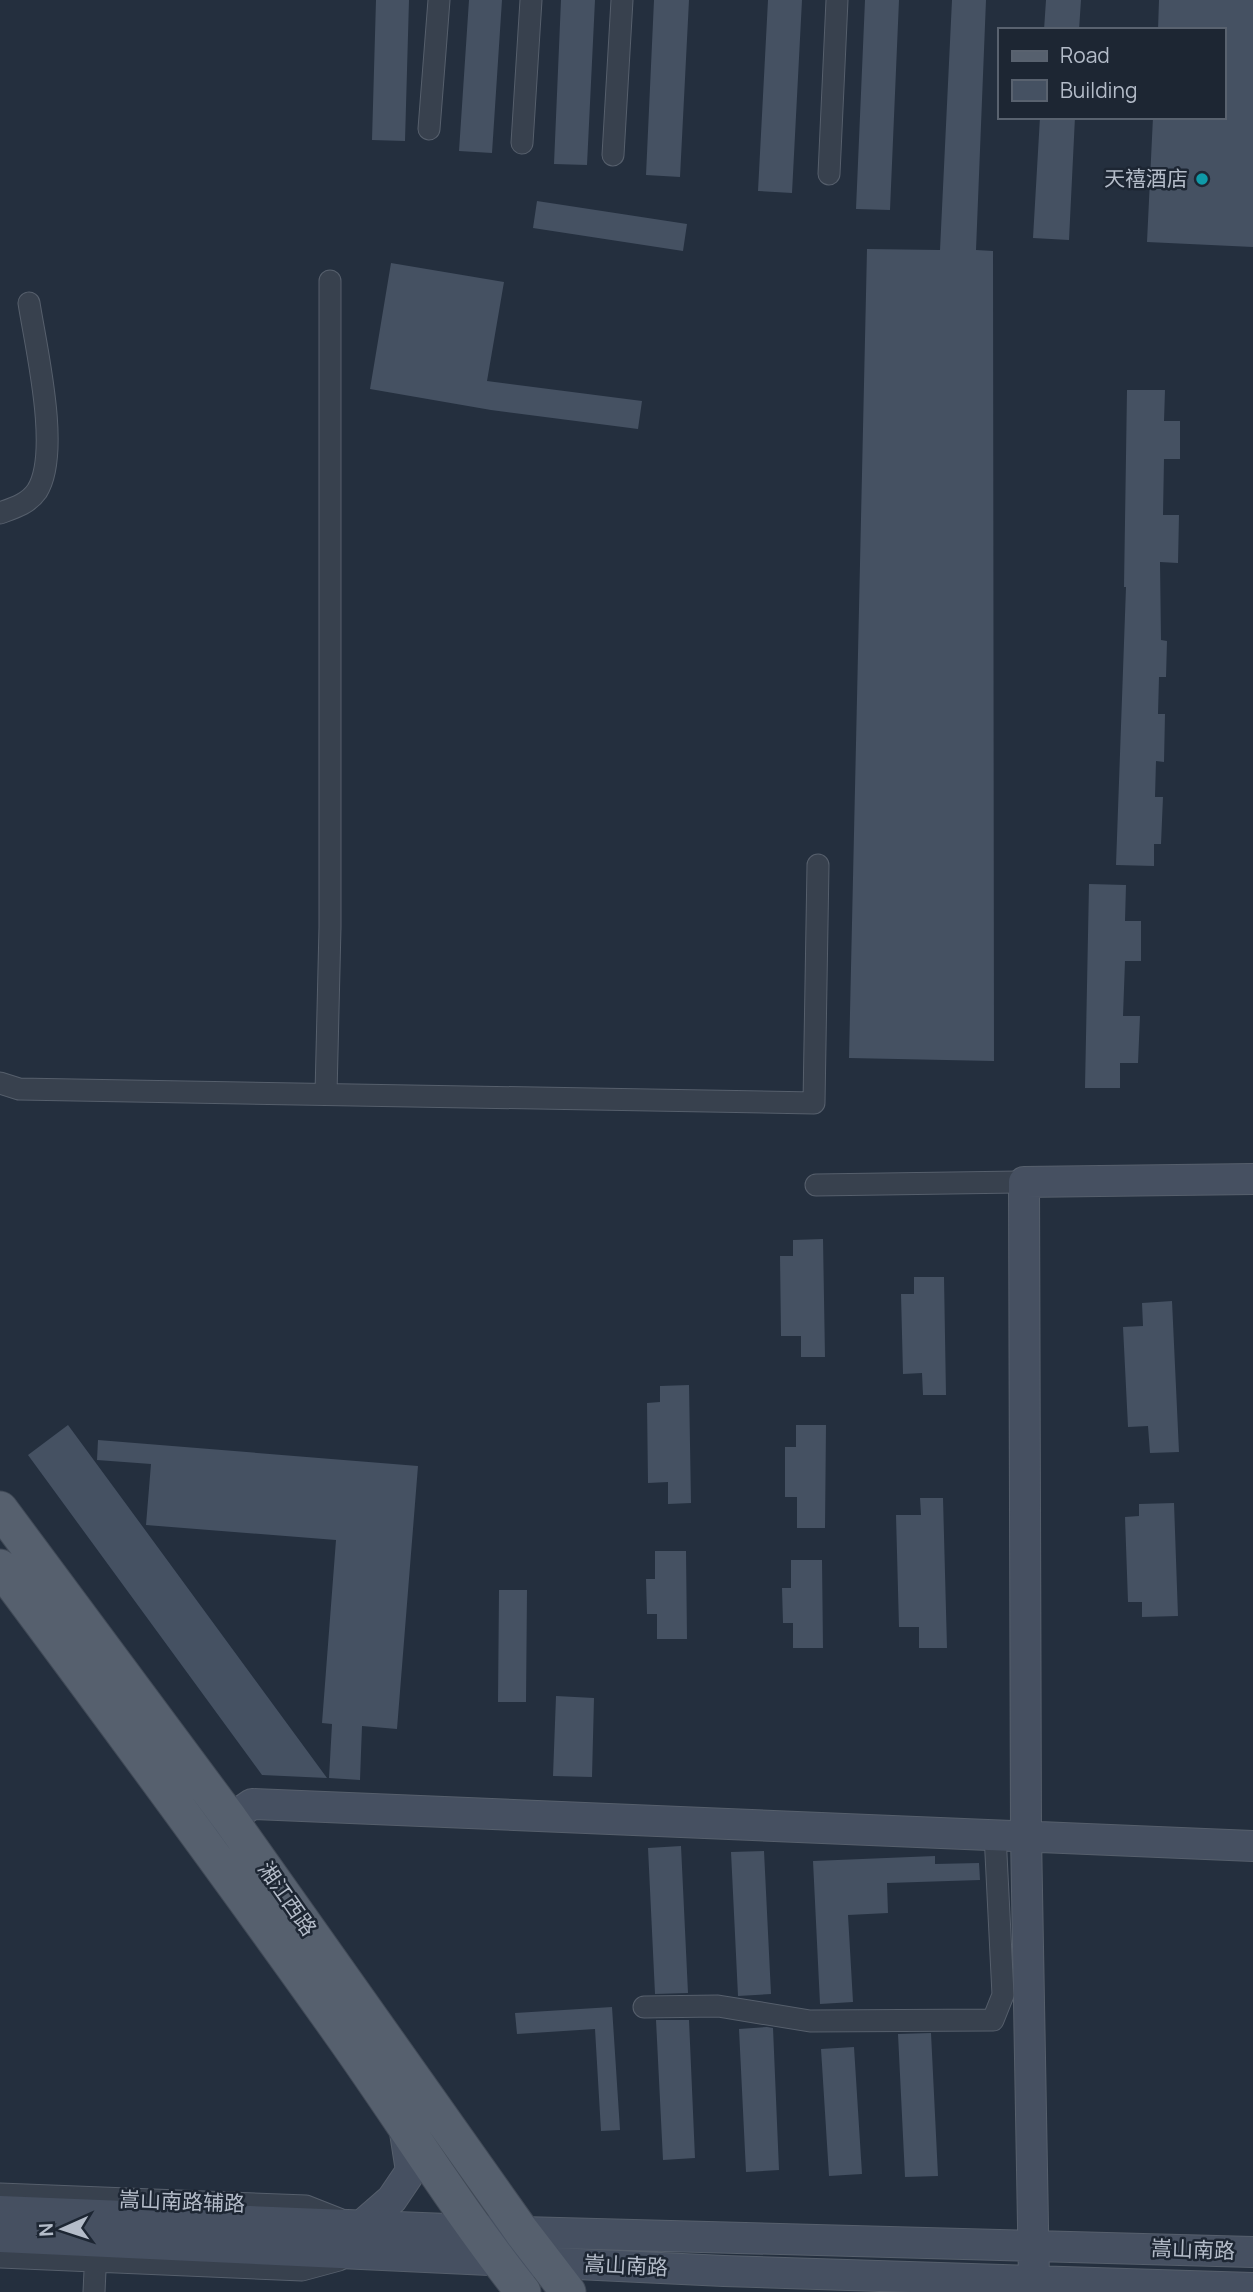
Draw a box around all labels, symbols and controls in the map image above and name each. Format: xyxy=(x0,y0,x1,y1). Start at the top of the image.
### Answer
legend xyxy=(998,28,1225,119)
text: Road xyxy=(1060,41,1110,69)
text: Building xyxy=(1060,76,1137,104)
place label: 天禧酒店 xyxy=(1104,164,1188,192)
marker: 天禧酒店 xyxy=(1194,171,1210,187)
street label: 湘江西路 xyxy=(252,1856,323,1941)
street label: 嵩山南路辅路 xyxy=(119,2185,245,2217)
north arrow xyxy=(28,2194,98,2264)
text: N xyxy=(33,2222,59,2237)
street label: 嵩山南路 xyxy=(1151,2234,1235,2264)
street label: 嵩山南路 xyxy=(583,2249,669,2281)

